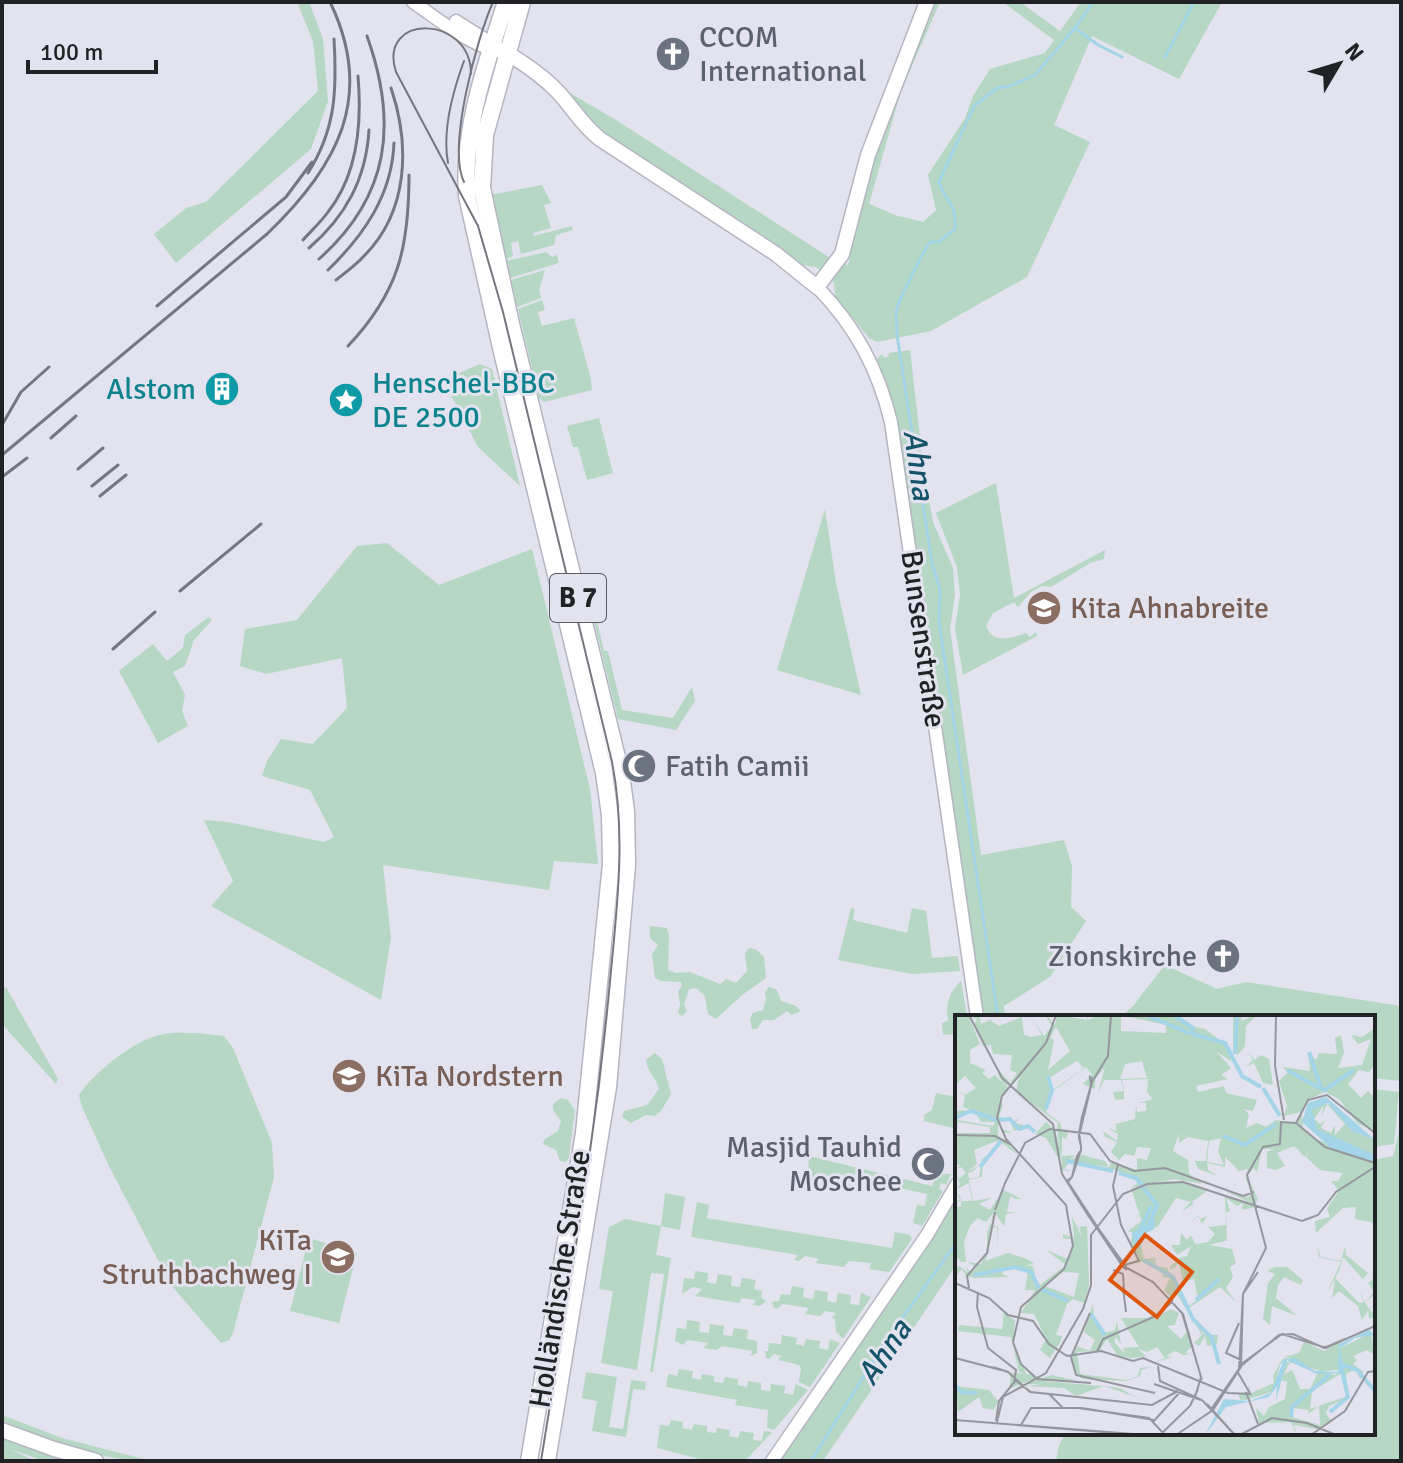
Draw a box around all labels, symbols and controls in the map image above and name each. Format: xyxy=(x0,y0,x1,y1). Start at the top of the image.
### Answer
place label: CCOM International xyxy=(699,19,867,90)
scale bar xyxy=(28,24,156,74)
north arrow xyxy=(1299,24,1379,104)
church icon: CCOM International xyxy=(654,35,692,73)
text: 100 m xyxy=(40,37,103,67)
text: N xyxy=(1339,38,1370,66)
place label: Henschel-BBC DE 2500 xyxy=(372,365,555,436)
building icon: Alstom xyxy=(203,370,241,408)
place label: Alstom xyxy=(106,371,196,408)
place icon: Henschel-BBC DE 2500 xyxy=(327,381,365,419)
water label: Ahna xyxy=(895,427,943,503)
street label: Bunsenstraße xyxy=(892,548,954,730)
road number: B 7 xyxy=(550,574,606,622)
school or university icon: Kita Ahnabreite xyxy=(1025,589,1063,627)
place label: Kita Ahnabreite xyxy=(1070,590,1269,627)
mosque icon: Fatih Camii xyxy=(620,747,658,785)
place label: Fatih Camii xyxy=(665,748,810,785)
church icon: Zionskirche xyxy=(1204,937,1242,975)
place label: Zionskirche xyxy=(1048,938,1197,975)
inset map xyxy=(955,1015,1375,1435)
school or university icon: KiTa Nordstern xyxy=(330,1057,368,1095)
place label: KiTa Nordstern xyxy=(375,1058,564,1095)
place label: Masjid Tauhid Moschee xyxy=(726,1129,902,1200)
mosque icon: Masjid Tauhid Moschee xyxy=(909,1145,947,1183)
street label: Holländische Straße xyxy=(521,1147,599,1411)
place label: KiTa Struthbachweg I xyxy=(102,1222,312,1293)
school or university icon: KiTa Struthbachweg I xyxy=(319,1238,357,1276)
water label: Ahna xyxy=(848,1311,920,1392)

